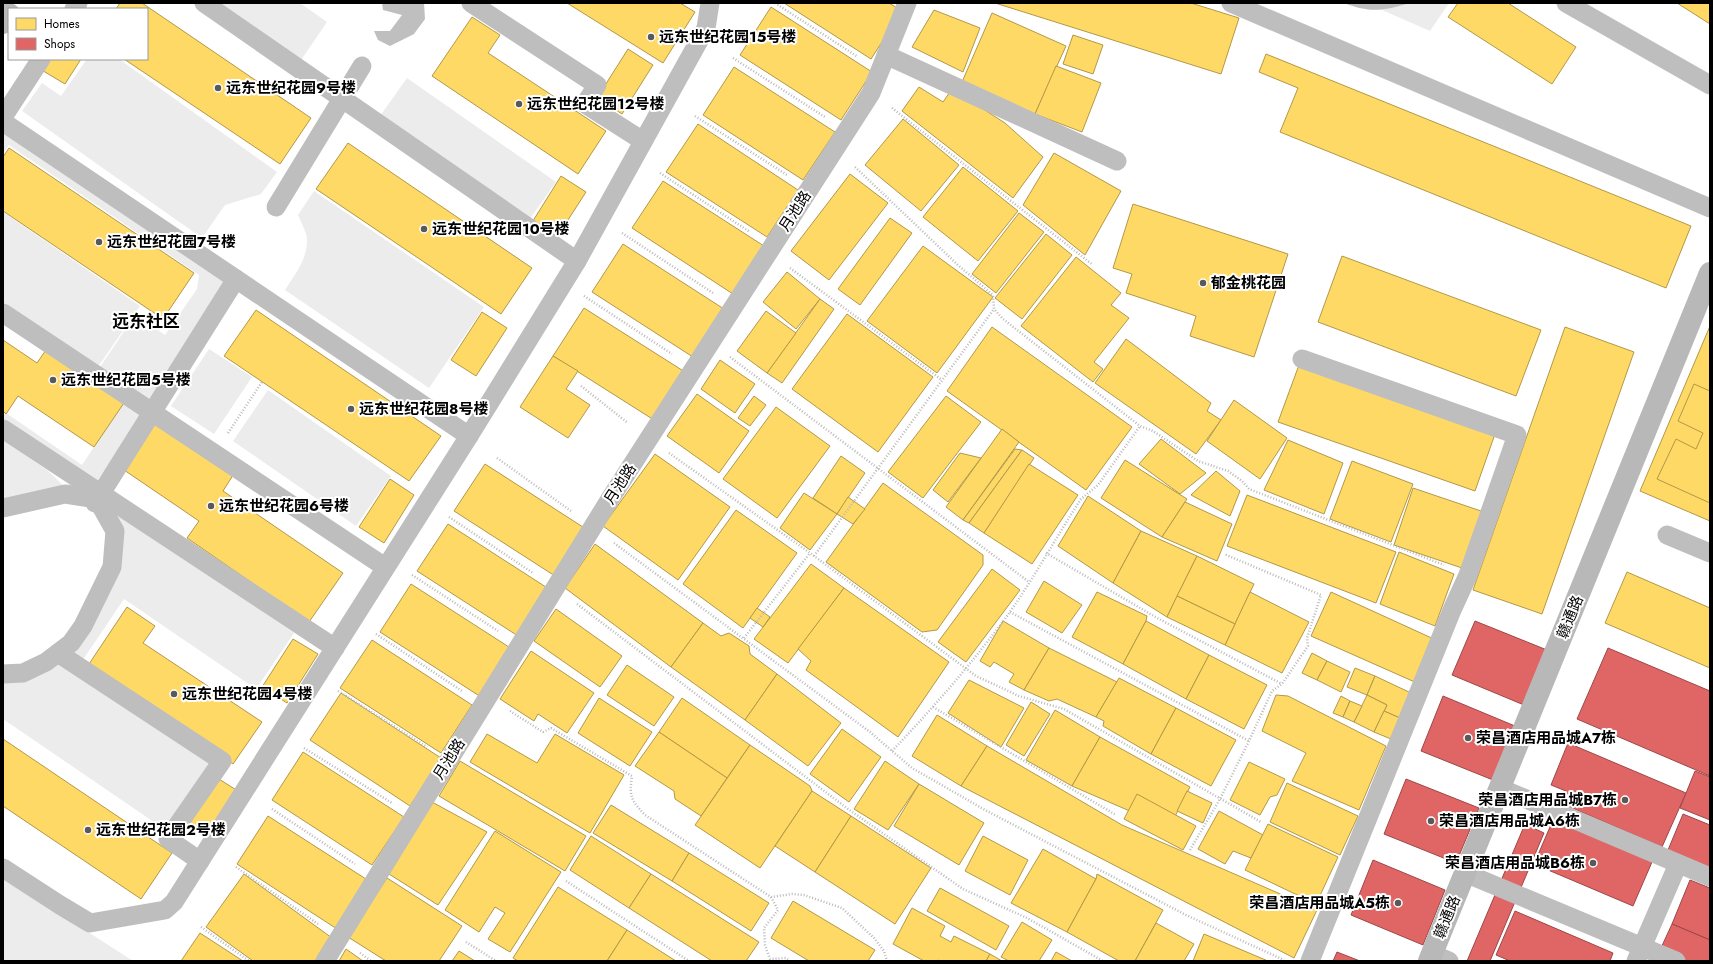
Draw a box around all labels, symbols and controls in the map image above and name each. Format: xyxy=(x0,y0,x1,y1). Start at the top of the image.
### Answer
legend xyxy=(8,8,148,60)
text: Homes xyxy=(44,15,80,33)
place label: 远东世纪花园15号楼 xyxy=(659,26,796,48)
marker: 远东世纪花园15号楼 xyxy=(646,32,656,42)
text: Shops xyxy=(44,35,75,53)
place label: 远东世纪花园9号楼 xyxy=(226,77,356,99)
marker: 远东世纪花园9号楼 xyxy=(213,83,223,93)
place label: 远东世纪花园12号楼 xyxy=(527,93,664,115)
marker: 远东世纪花园12号楼 xyxy=(514,99,524,109)
street label: 月池路 xyxy=(774,186,816,236)
place label: 远东世纪花园10号楼 xyxy=(432,218,570,240)
marker: 远东世纪花园10号楼 xyxy=(419,224,429,234)
place label: 远东世纪花园7号楼 xyxy=(107,231,236,253)
marker: 远东世纪花园7号楼 xyxy=(94,237,104,247)
place label: 郁金桃花园 xyxy=(1210,272,1286,294)
marker: 郁金桃花园 xyxy=(1198,278,1208,288)
district label: 远东社区 xyxy=(112,309,180,333)
place label: 远东世纪花园5号楼 xyxy=(61,369,191,391)
marker: 远东世纪花园5号楼 xyxy=(48,375,58,385)
place label: 远东世纪花园8号楼 xyxy=(359,398,488,420)
marker: 远东世纪花园8号楼 xyxy=(346,404,356,414)
street label: 月池路 xyxy=(599,459,641,509)
place label: 远东世纪花园6号楼 xyxy=(219,495,349,517)
marker: 远东世纪花园6号楼 xyxy=(206,501,216,511)
street label: 赣通路 xyxy=(1551,592,1589,642)
place label: 远东世纪花园4号楼 xyxy=(182,683,312,705)
marker: 远东世纪花园4号楼 xyxy=(169,689,179,699)
place label: 荣昌酒店用品城A7栋 xyxy=(1476,727,1616,749)
marker: 荣昌酒店用品城A7栋 xyxy=(1463,733,1473,743)
street label: 月池路 xyxy=(428,734,470,784)
place label: 荣昌酒店用品城B7栋 xyxy=(1478,789,1617,811)
marker: 荣昌酒店用品城B7栋 xyxy=(1620,795,1630,805)
place label: 荣昌酒店用品城A6栋 xyxy=(1439,810,1580,832)
marker: 荣昌酒店用品城A6栋 xyxy=(1426,816,1436,826)
place label: 远东世纪花园2号楼 xyxy=(96,819,226,841)
marker: 远东世纪花园2号楼 xyxy=(83,825,93,835)
place label: 荣昌酒店用品城B6栋 xyxy=(1445,852,1585,874)
marker: 荣昌酒店用品城B6栋 xyxy=(1588,858,1598,868)
place label: 荣昌酒店用品城A5栋 xyxy=(1249,892,1390,914)
street label: 赣通路 xyxy=(1428,892,1466,942)
marker: 荣昌酒店用品城A5栋 xyxy=(1393,898,1403,908)

